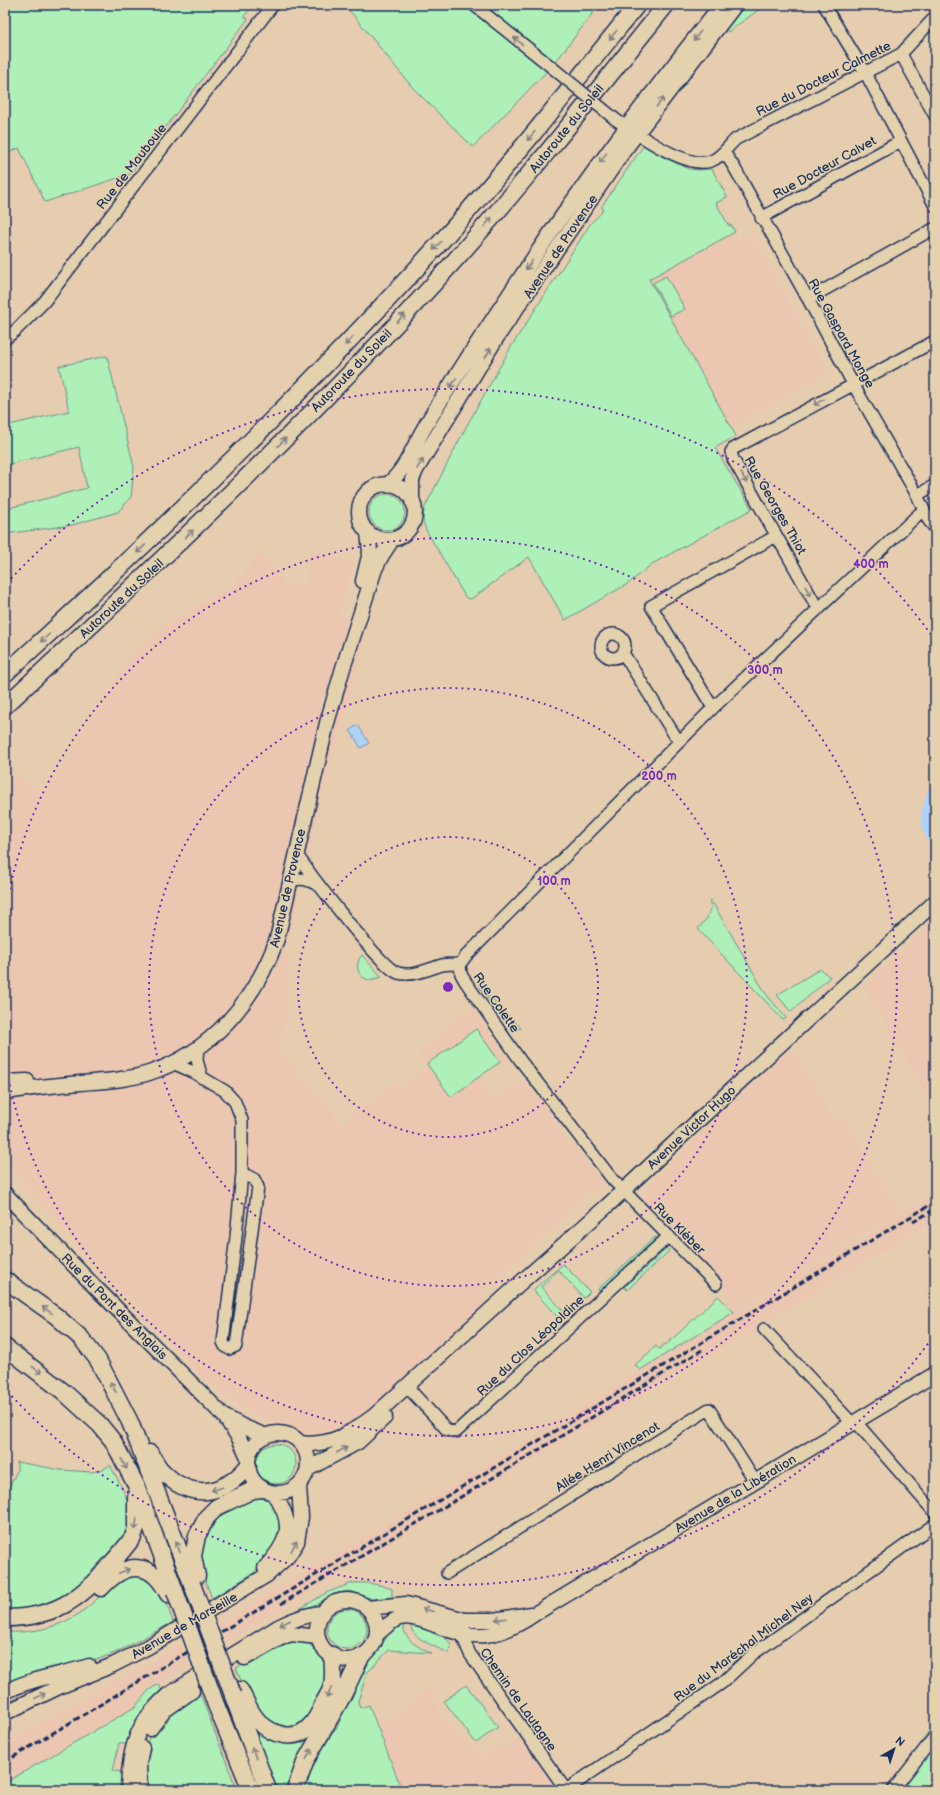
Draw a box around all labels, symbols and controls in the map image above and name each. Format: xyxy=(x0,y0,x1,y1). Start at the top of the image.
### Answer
one-way arrow xyxy=(608,30,617,41)
one-way arrow xyxy=(692,30,701,41)
one-way arrow xyxy=(513,37,524,45)
street label: Rue du Docteur Calmette xyxy=(753,38,894,120)
street label: Autoroute du Soleil xyxy=(526,81,607,176)
one-way arrow xyxy=(656,97,665,108)
street label: Rue de Mauboule xyxy=(93,120,170,213)
one-way arrow xyxy=(526,131,535,142)
street label: Rue Docteur Calvet xyxy=(770,133,879,203)
one-way arrow xyxy=(599,152,608,163)
street label: Avenue de Provence xyxy=(520,191,602,301)
one-way arrow xyxy=(483,217,492,227)
one-way arrow xyxy=(432,240,441,251)
one-way arrow xyxy=(525,259,533,270)
street label: Rue Gaspard Monge xyxy=(804,276,878,391)
one-way arrow xyxy=(396,313,405,324)
street label: Autoroute du Soleil xyxy=(308,326,396,416)
one-way arrow xyxy=(344,336,353,346)
one-way arrow xyxy=(484,348,492,359)
one-way arrow xyxy=(448,377,456,389)
one-way arrow xyxy=(813,399,825,407)
one-way arrow xyxy=(277,437,286,447)
street label: Rue Georges Thiot xyxy=(741,454,810,557)
one-way arrow xyxy=(416,459,424,470)
one-way arrow xyxy=(740,472,748,484)
one-way arrow xyxy=(184,529,194,539)
one-way arrow xyxy=(136,544,146,553)
street label: Autoroute du Soleil xyxy=(76,555,167,642)
text: 400 m xyxy=(853,557,889,572)
one-way arrow xyxy=(805,585,812,597)
one-way arrow xyxy=(40,633,51,642)
text: 300 m xyxy=(747,663,783,678)
text: 200 m xyxy=(641,769,677,784)
street label: Avenue de Provence xyxy=(267,827,309,949)
text: 100 m xyxy=(537,874,571,889)
street label: Rue Colette xyxy=(470,969,523,1036)
centre of rings xyxy=(441,980,455,994)
street label: Avenue Victor Hugo xyxy=(644,1082,739,1173)
street label: Rue Kléber xyxy=(650,1200,709,1258)
street label: Rue du Pont des Anglais xyxy=(58,1250,171,1363)
street label: Rue du Clos Léopoldine xyxy=(474,1292,588,1400)
one-way arrow xyxy=(42,1306,53,1314)
one-way arrow xyxy=(31,1366,42,1374)
one-way arrow xyxy=(109,1381,117,1393)
street label: Allée Henri Vincenot xyxy=(553,1418,663,1495)
one-way arrow xyxy=(336,1446,348,1454)
street label: Avenue de la Libération xyxy=(672,1451,799,1536)
one-way arrow xyxy=(121,1457,129,1469)
one-way arrow xyxy=(211,1486,224,1493)
one-way arrow xyxy=(132,1517,140,1530)
one-way arrow xyxy=(291,1540,299,1552)
one-way arrow xyxy=(174,1542,182,1554)
one-way arrow xyxy=(118,1567,130,1575)
street label: Avenue de Marseille xyxy=(129,1589,241,1663)
street label: Rue du Maréchal Michel Ney xyxy=(671,1590,817,1705)
one-way arrow xyxy=(421,1606,434,1613)
one-way arrow xyxy=(495,1615,508,1623)
one-way arrow xyxy=(279,1620,291,1628)
street label: Chemin de Lautagne xyxy=(476,1645,560,1755)
one-way arrow xyxy=(325,1687,332,1699)
one-way arrow xyxy=(34,1692,46,1699)
north arrow xyxy=(874,1729,914,1769)
text: N xyxy=(893,1734,907,1749)
one-way arrow xyxy=(250,1748,258,1760)
one-way arrow xyxy=(306,1748,313,1760)

